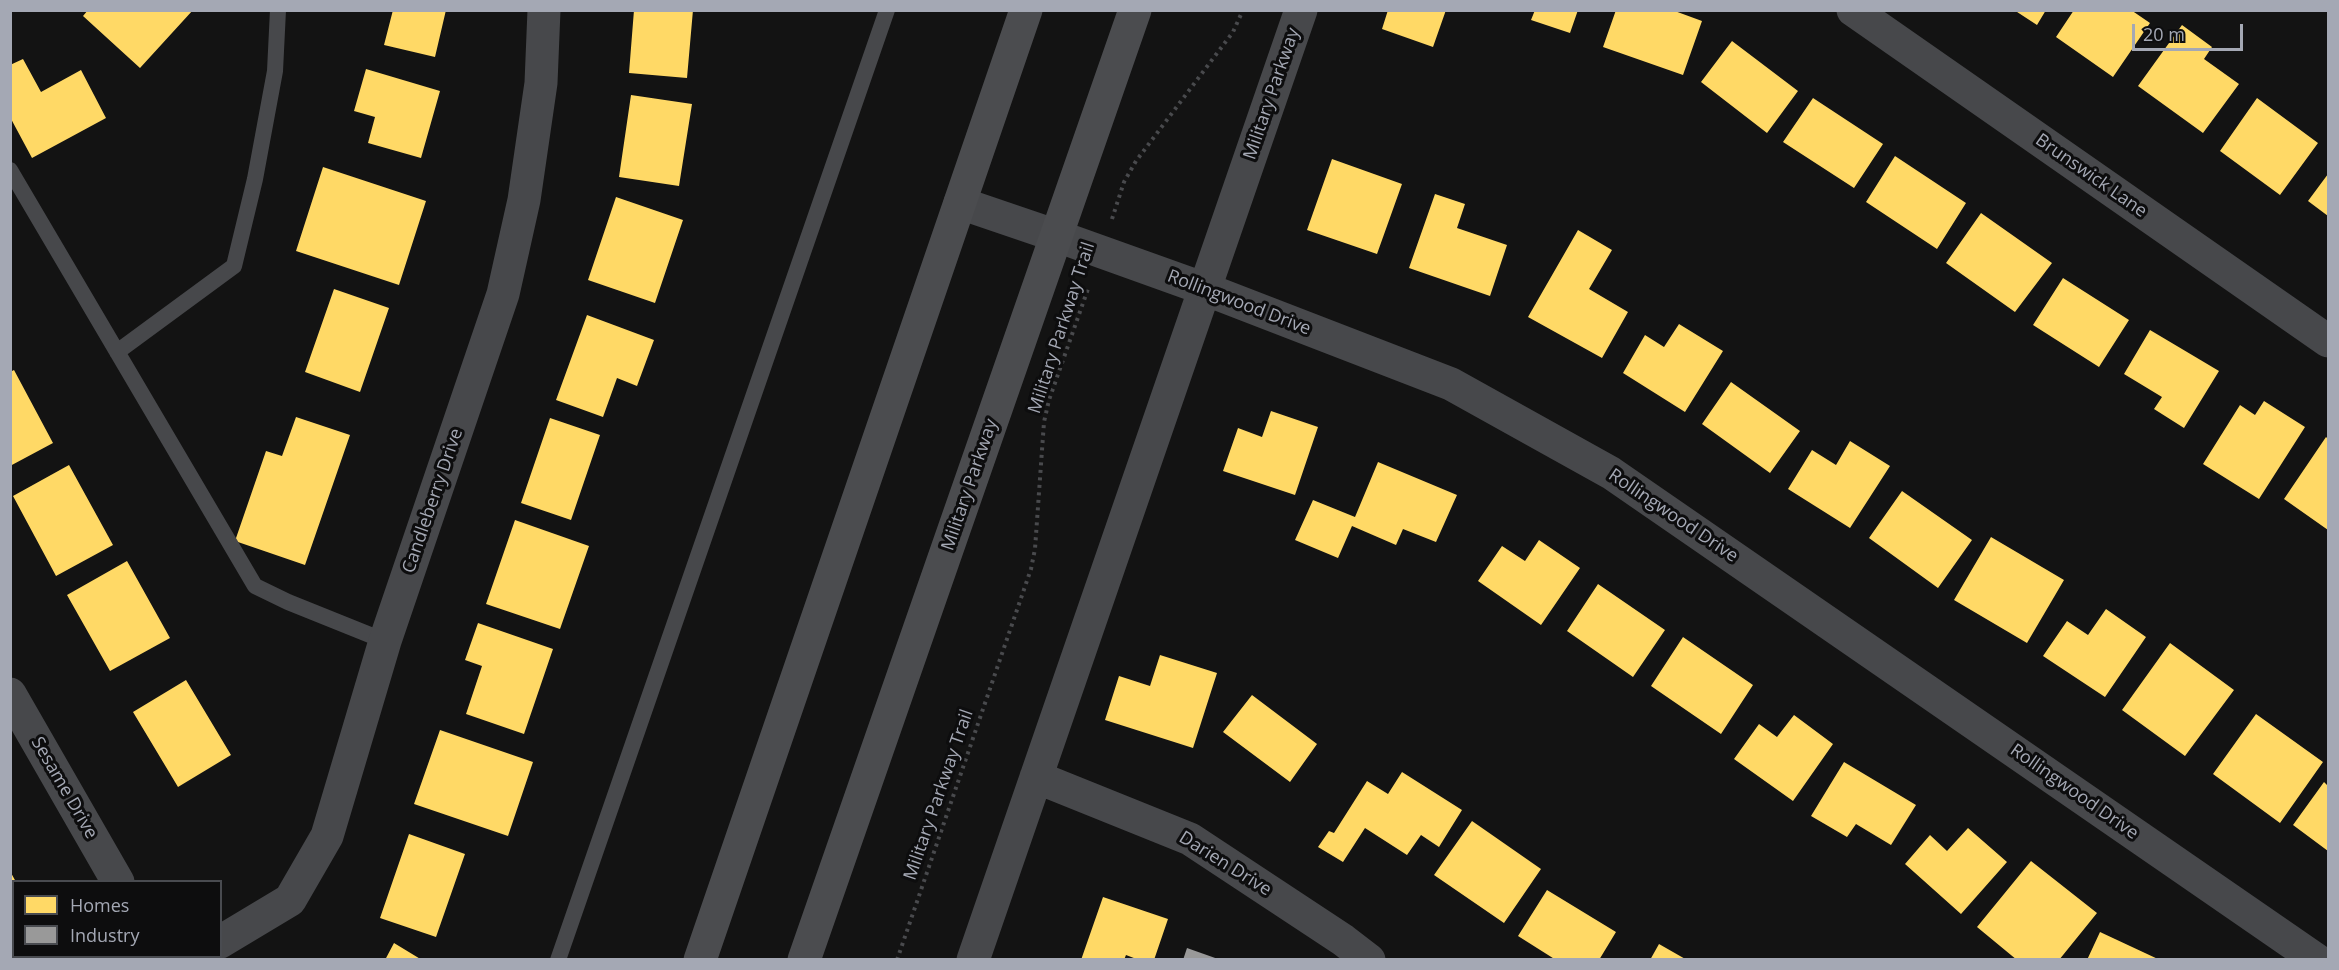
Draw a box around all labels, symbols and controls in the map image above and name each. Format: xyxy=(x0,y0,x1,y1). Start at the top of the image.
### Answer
scale bar xyxy=(2135,12,2246,50)
text: 20 m xyxy=(2143,22,2185,46)
street label: Military Parkway xyxy=(1239,25,1305,163)
street label: Brunswick Lane xyxy=(2031,129,2151,223)
street label: Military Parkway Trail xyxy=(1024,240,1100,416)
street label: Rollingwood Drive xyxy=(1164,266,1314,340)
street label: Military Parkway xyxy=(937,416,1003,554)
street label: Candleberry Drive xyxy=(398,426,468,576)
street label: Rollingwood Drive xyxy=(1604,465,1742,567)
street label: Military Parkway Trail xyxy=(900,707,978,883)
street label: Sesame Drive xyxy=(26,733,102,843)
street label: Rollingwood Drive xyxy=(2006,740,2142,844)
street label: Darien Drive xyxy=(1175,827,1275,901)
legend xyxy=(12,880,222,958)
text: Homes xyxy=(70,893,129,917)
text: Industry xyxy=(70,923,140,947)

